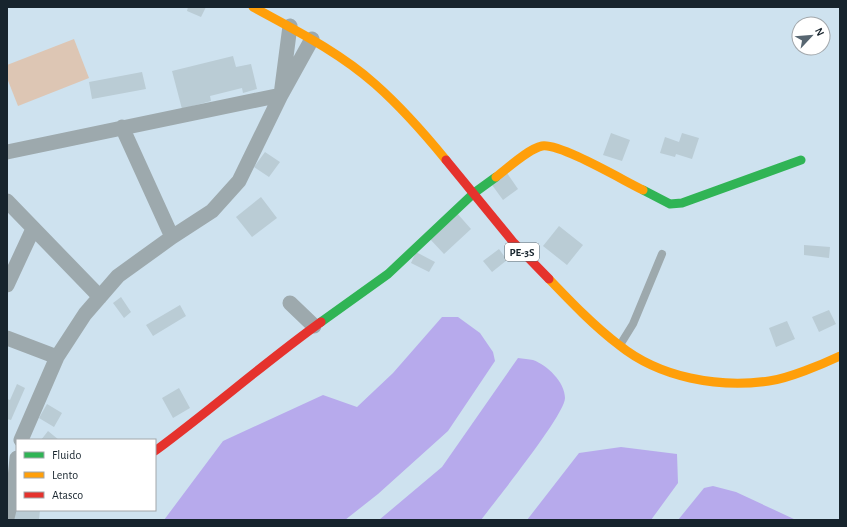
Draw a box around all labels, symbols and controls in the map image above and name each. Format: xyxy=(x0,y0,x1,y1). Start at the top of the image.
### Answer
north arrow xyxy=(791,16,831,56)
text: N xyxy=(813,26,826,38)
road number: PE-3S xyxy=(505,243,539,261)
legend xyxy=(16,439,156,511)
text: Fluido xyxy=(52,449,81,461)
text: Lento xyxy=(52,469,78,481)
text: Atasco xyxy=(52,489,83,501)

